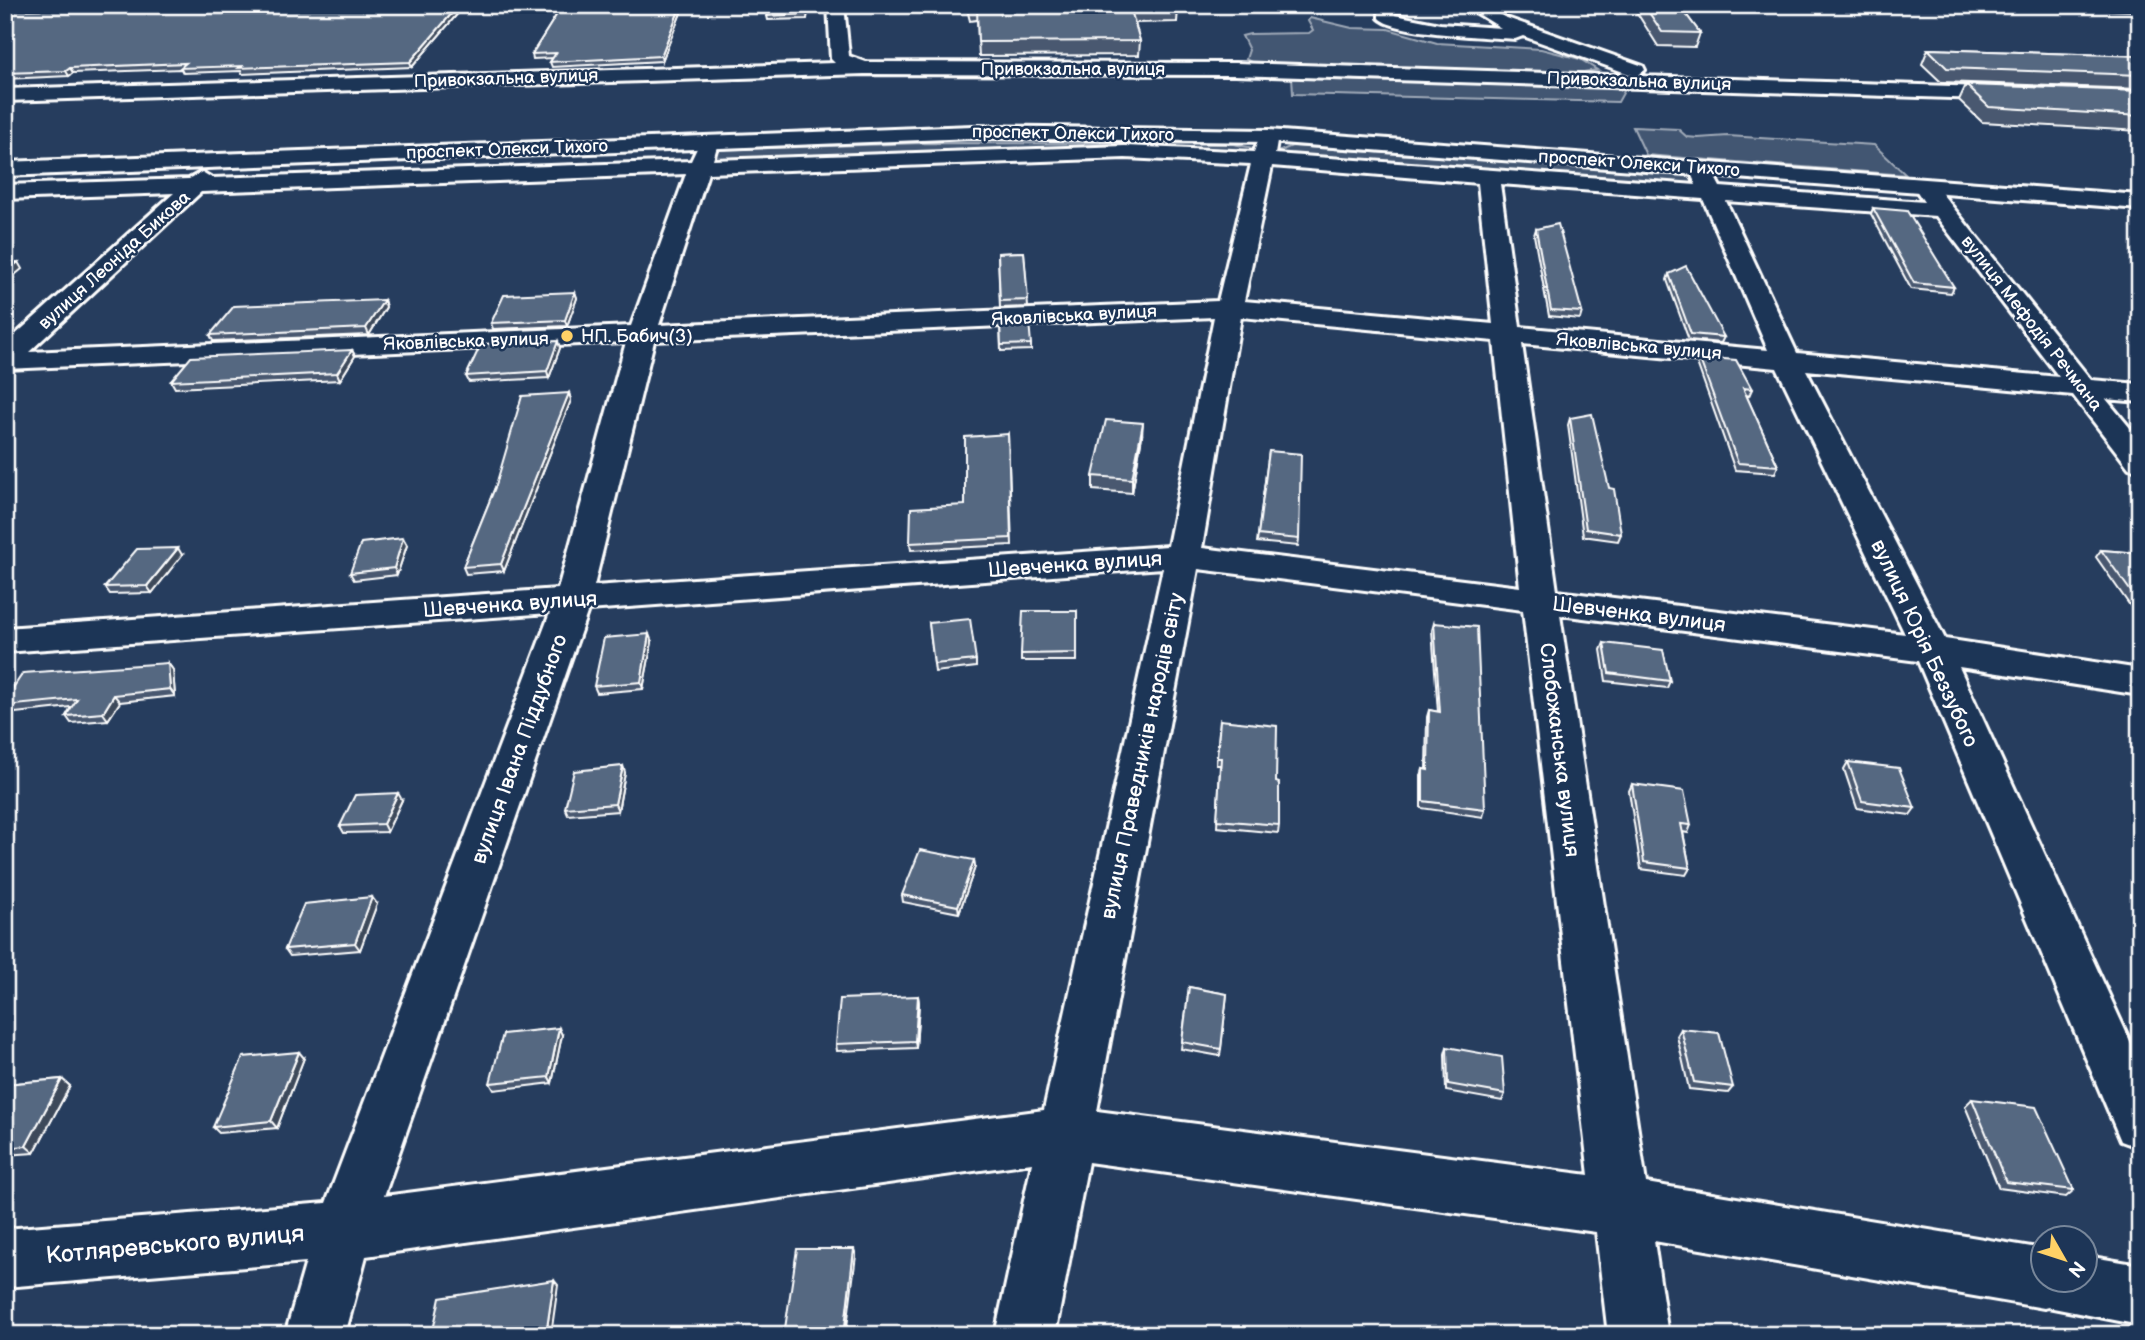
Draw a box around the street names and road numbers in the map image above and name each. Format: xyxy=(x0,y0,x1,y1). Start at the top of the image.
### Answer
street label: Привокзальна вулиця xyxy=(981,59,1165,80)
street label: Привокзальна вулиця xyxy=(413,65,599,92)
street label: Привокзальна вулиця xyxy=(1546,68,1732,95)
street label: проспект Олекси Тихого xyxy=(972,121,1174,146)
street label: проспект Олекси Тихого xyxy=(406,135,608,164)
street label: проспект Олекси Тихого xyxy=(1537,146,1741,181)
street label: вулиця Леоніда Бикова xyxy=(34,187,195,334)
street label: вулиця Мефодія Речмана xyxy=(1957,231,2107,415)
street label: Яковлівська вулиця xyxy=(991,301,1157,330)
street label: Яковлівська вулиця xyxy=(383,328,549,355)
street label: Яковлівська вулиця xyxy=(1555,329,1722,364)
street label: вулиця Юрія Беззубого xyxy=(1865,535,1984,751)
street label: Шевченка вулиця xyxy=(987,546,1163,583)
street label: Шевченка вулиця xyxy=(422,586,598,623)
street label: вулиця Праведників народів світу xyxy=(1096,590,1189,922)
street label: Шевченка вулиця xyxy=(1551,591,1727,638)
street label: вулиця Івана Піддубного xyxy=(466,631,573,867)
street label: Слобожанська вулиця xyxy=(1534,641,1585,859)
street label: Котляревського вулиця xyxy=(45,1219,306,1270)

